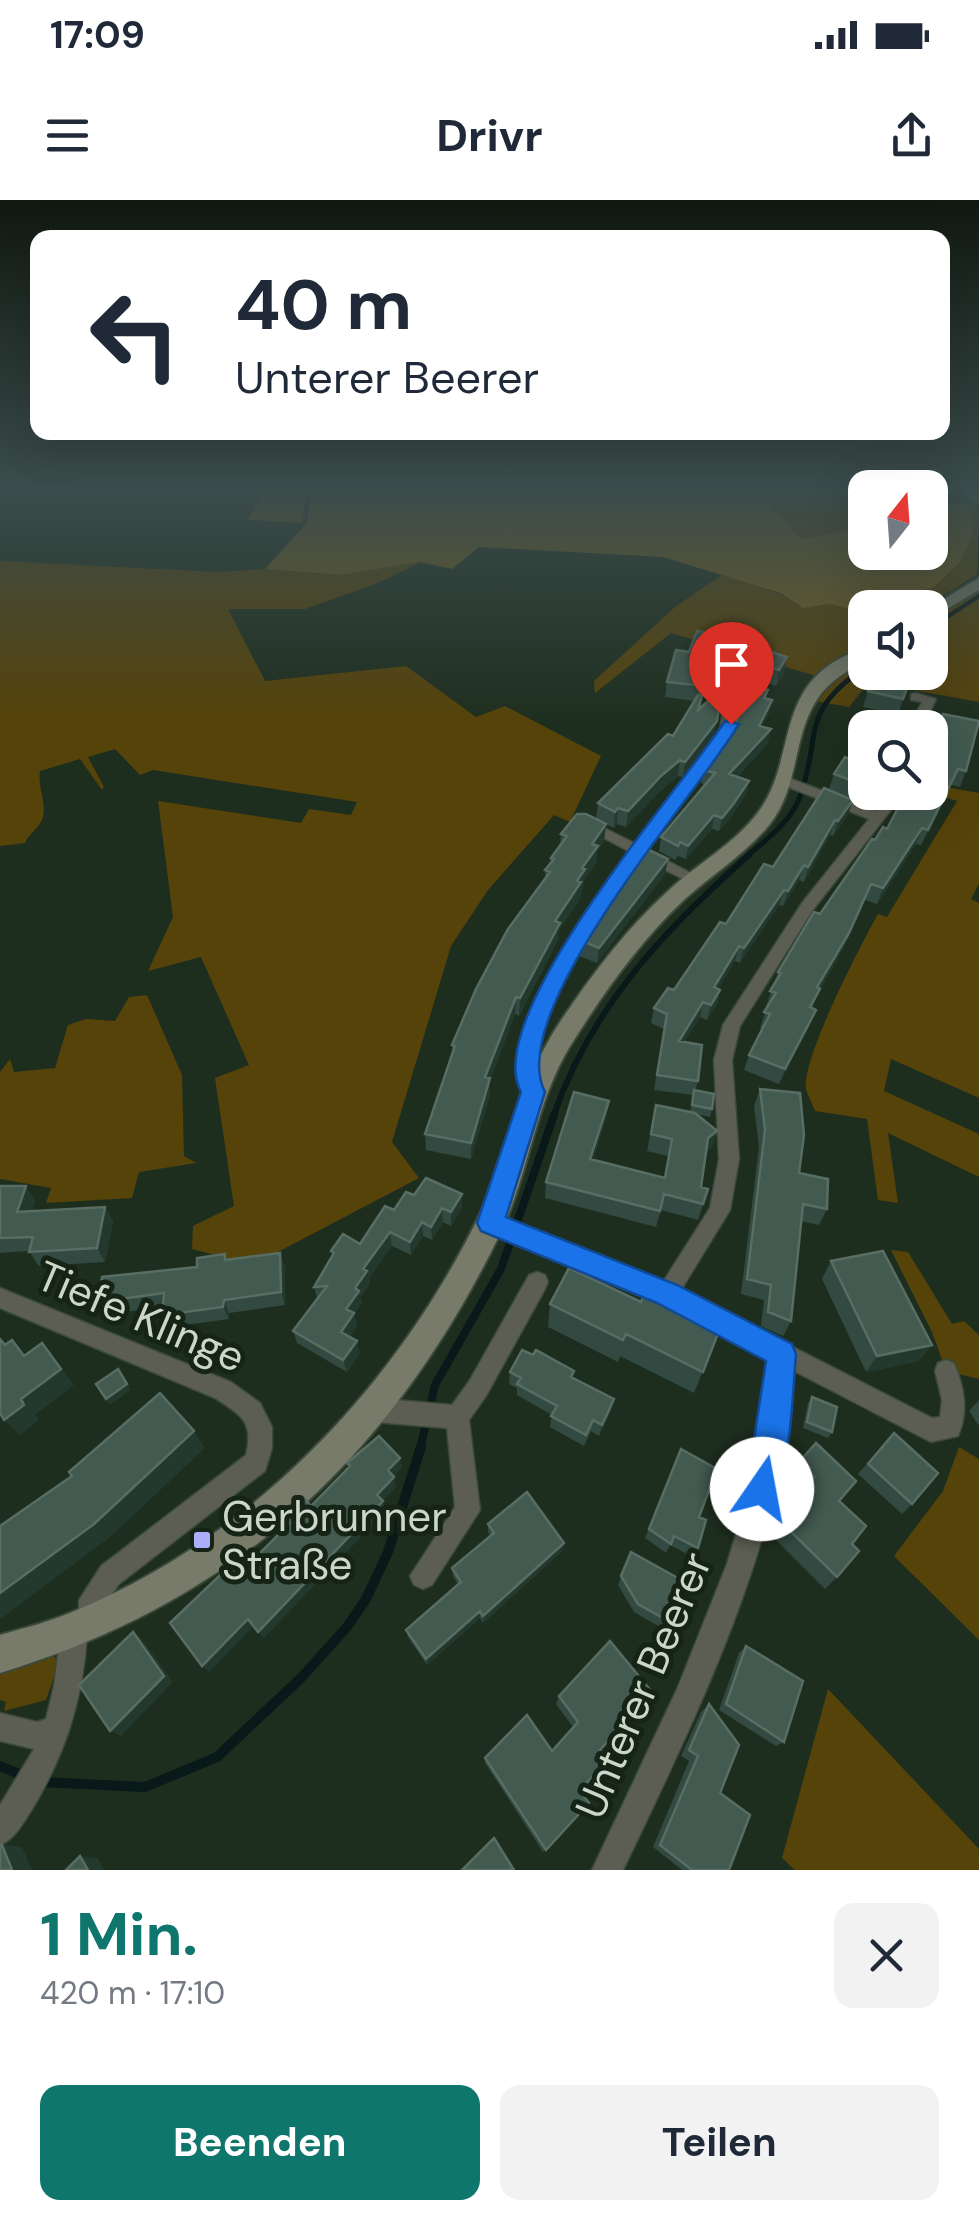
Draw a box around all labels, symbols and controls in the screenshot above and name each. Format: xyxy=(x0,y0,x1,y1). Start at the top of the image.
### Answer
text: 17:09 xyxy=(50,10,145,60)
text: Drivr xyxy=(436,106,543,165)
icon: menu xyxy=(40,108,95,163)
icon: share xyxy=(884,108,939,163)
text: 40 m xyxy=(235,260,412,351)
icon: left xyxy=(70,270,200,400)
text: Unterer Beerer xyxy=(235,348,539,407)
north arrow xyxy=(848,470,948,570)
map controls xyxy=(848,470,948,810)
button: sound xyxy=(848,590,948,690)
pin xyxy=(689,622,774,725)
icon: arrive xyxy=(704,637,759,692)
button: search xyxy=(848,710,948,810)
street label: Tiefe Klinge xyxy=(29,1248,253,1385)
position arrow xyxy=(710,1437,814,1541)
place label: Gerbrunner Straße xyxy=(222,1489,447,1592)
marker: Gerbrunner Straße xyxy=(191,1529,213,1551)
street label: Unterer Beerer xyxy=(563,1544,724,1827)
text: 1 Min. xyxy=(40,1895,198,1974)
button: close xyxy=(834,1903,939,2008)
text: 420 m · 17:10 xyxy=(40,1972,225,2014)
button: Beenden xyxy=(40,2085,480,2200)
button: Teilen xyxy=(500,2085,939,2200)

